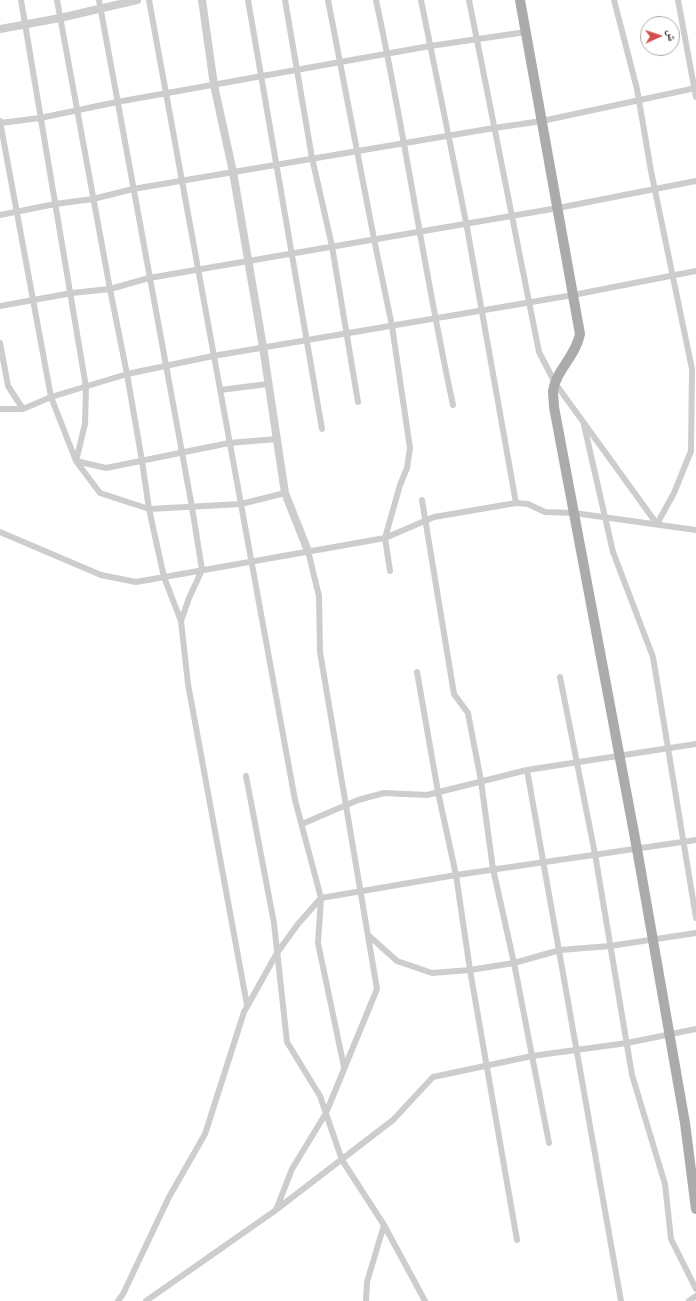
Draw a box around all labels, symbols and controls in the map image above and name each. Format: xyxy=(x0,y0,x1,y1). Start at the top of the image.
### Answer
north arrow xyxy=(640,16,680,56)
text: ش xyxy=(665,29,678,42)

